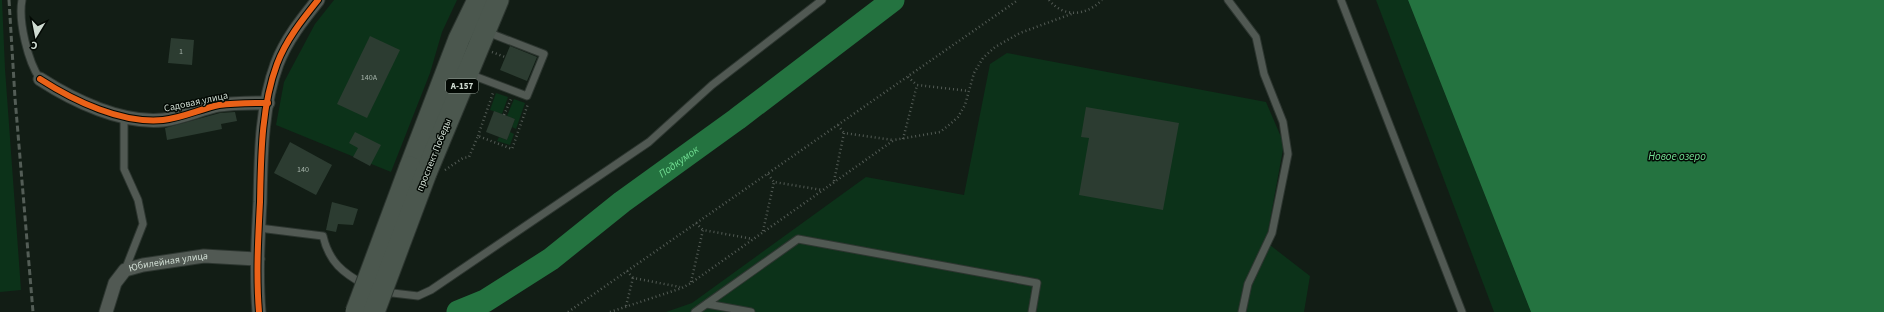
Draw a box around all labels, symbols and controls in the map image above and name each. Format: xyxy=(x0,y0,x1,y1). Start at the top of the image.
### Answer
north arrow xyxy=(16,16,56,56)
text: С xyxy=(29,37,39,53)
house number: 1 xyxy=(179,46,183,57)
house number: 140А xyxy=(361,72,378,83)
road number: А-157 xyxy=(446,79,478,93)
street label: Садовая улица xyxy=(163,88,229,116)
street label: проспект Победы xyxy=(413,117,455,193)
water label: Подкумок xyxy=(655,141,702,181)
water label: Новое озеро xyxy=(1648,149,1706,164)
house number: 140 xyxy=(297,164,309,175)
street label: Юбилейная улица xyxy=(127,249,208,276)

